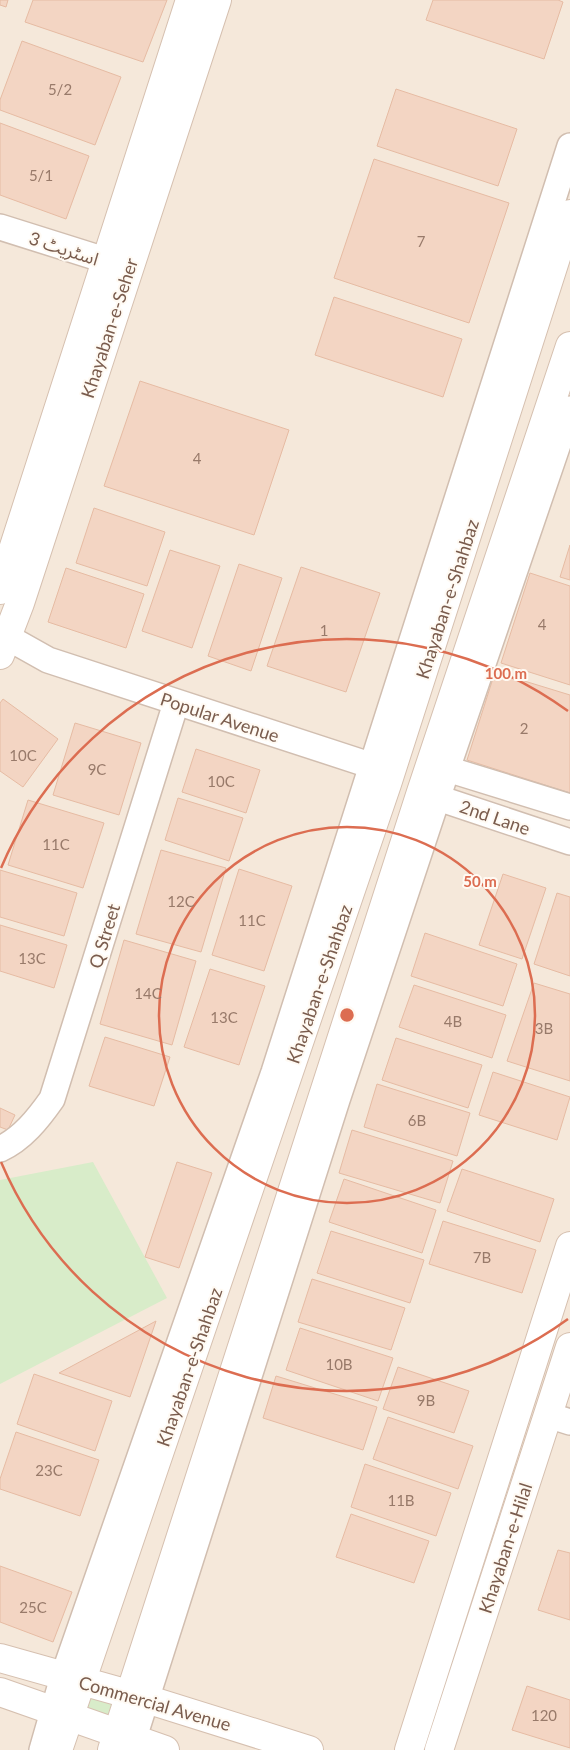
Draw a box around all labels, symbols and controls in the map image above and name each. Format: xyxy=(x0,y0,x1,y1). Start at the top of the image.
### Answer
house number: 5/2 xyxy=(48,80,72,98)
house number: 5/1 xyxy=(29,166,53,184)
street label: اسٹریٹ 3 xyxy=(26,226,102,271)
house number: 7 xyxy=(417,232,426,250)
street label: Khayaban-e-Seher xyxy=(76,255,142,401)
house number: 4 xyxy=(193,449,202,467)
street label: Khayaban-e-Shahbaz xyxy=(411,516,483,682)
house number: 4 xyxy=(538,615,547,633)
house number: 1 xyxy=(320,621,328,639)
text: 100 m xyxy=(485,664,527,682)
street label: Popular Avenue xyxy=(158,687,282,747)
house number: 2 xyxy=(520,719,528,737)
house number: 10C xyxy=(9,746,37,764)
house number: 9C xyxy=(88,760,106,778)
house number: 10C xyxy=(207,772,235,790)
street label: 2nd Lane xyxy=(457,795,533,839)
house number: 11C xyxy=(42,835,70,853)
text: 50 m xyxy=(463,872,497,890)
house number: 12C xyxy=(167,892,195,910)
street label: Q Street xyxy=(84,901,124,971)
street label: Khayaban-e-Shahbaz xyxy=(281,902,357,1066)
house number: 11C xyxy=(238,911,266,929)
house number: 13C xyxy=(18,949,46,967)
house number: 14C xyxy=(134,984,162,1002)
centre of rings xyxy=(338,1006,356,1024)
house number: 13C xyxy=(210,1008,238,1026)
house number: 4B xyxy=(444,1012,462,1030)
house number: 3B xyxy=(535,1019,553,1037)
house number: 6B xyxy=(408,1111,426,1129)
house number: 7B xyxy=(473,1248,491,1266)
street label: Khayaban-e-Shahbaz xyxy=(151,1285,227,1449)
house number: 10B xyxy=(325,1355,353,1373)
house number: 9B xyxy=(417,1391,435,1409)
house number: 23C xyxy=(35,1461,63,1479)
street label: Khayaban-e-Hilal xyxy=(474,1480,536,1616)
house number: 11B xyxy=(387,1491,415,1509)
house number: 25C xyxy=(19,1598,47,1616)
street label: Commercial Avenue xyxy=(76,1671,234,1735)
house number: 120 xyxy=(531,1706,557,1724)

